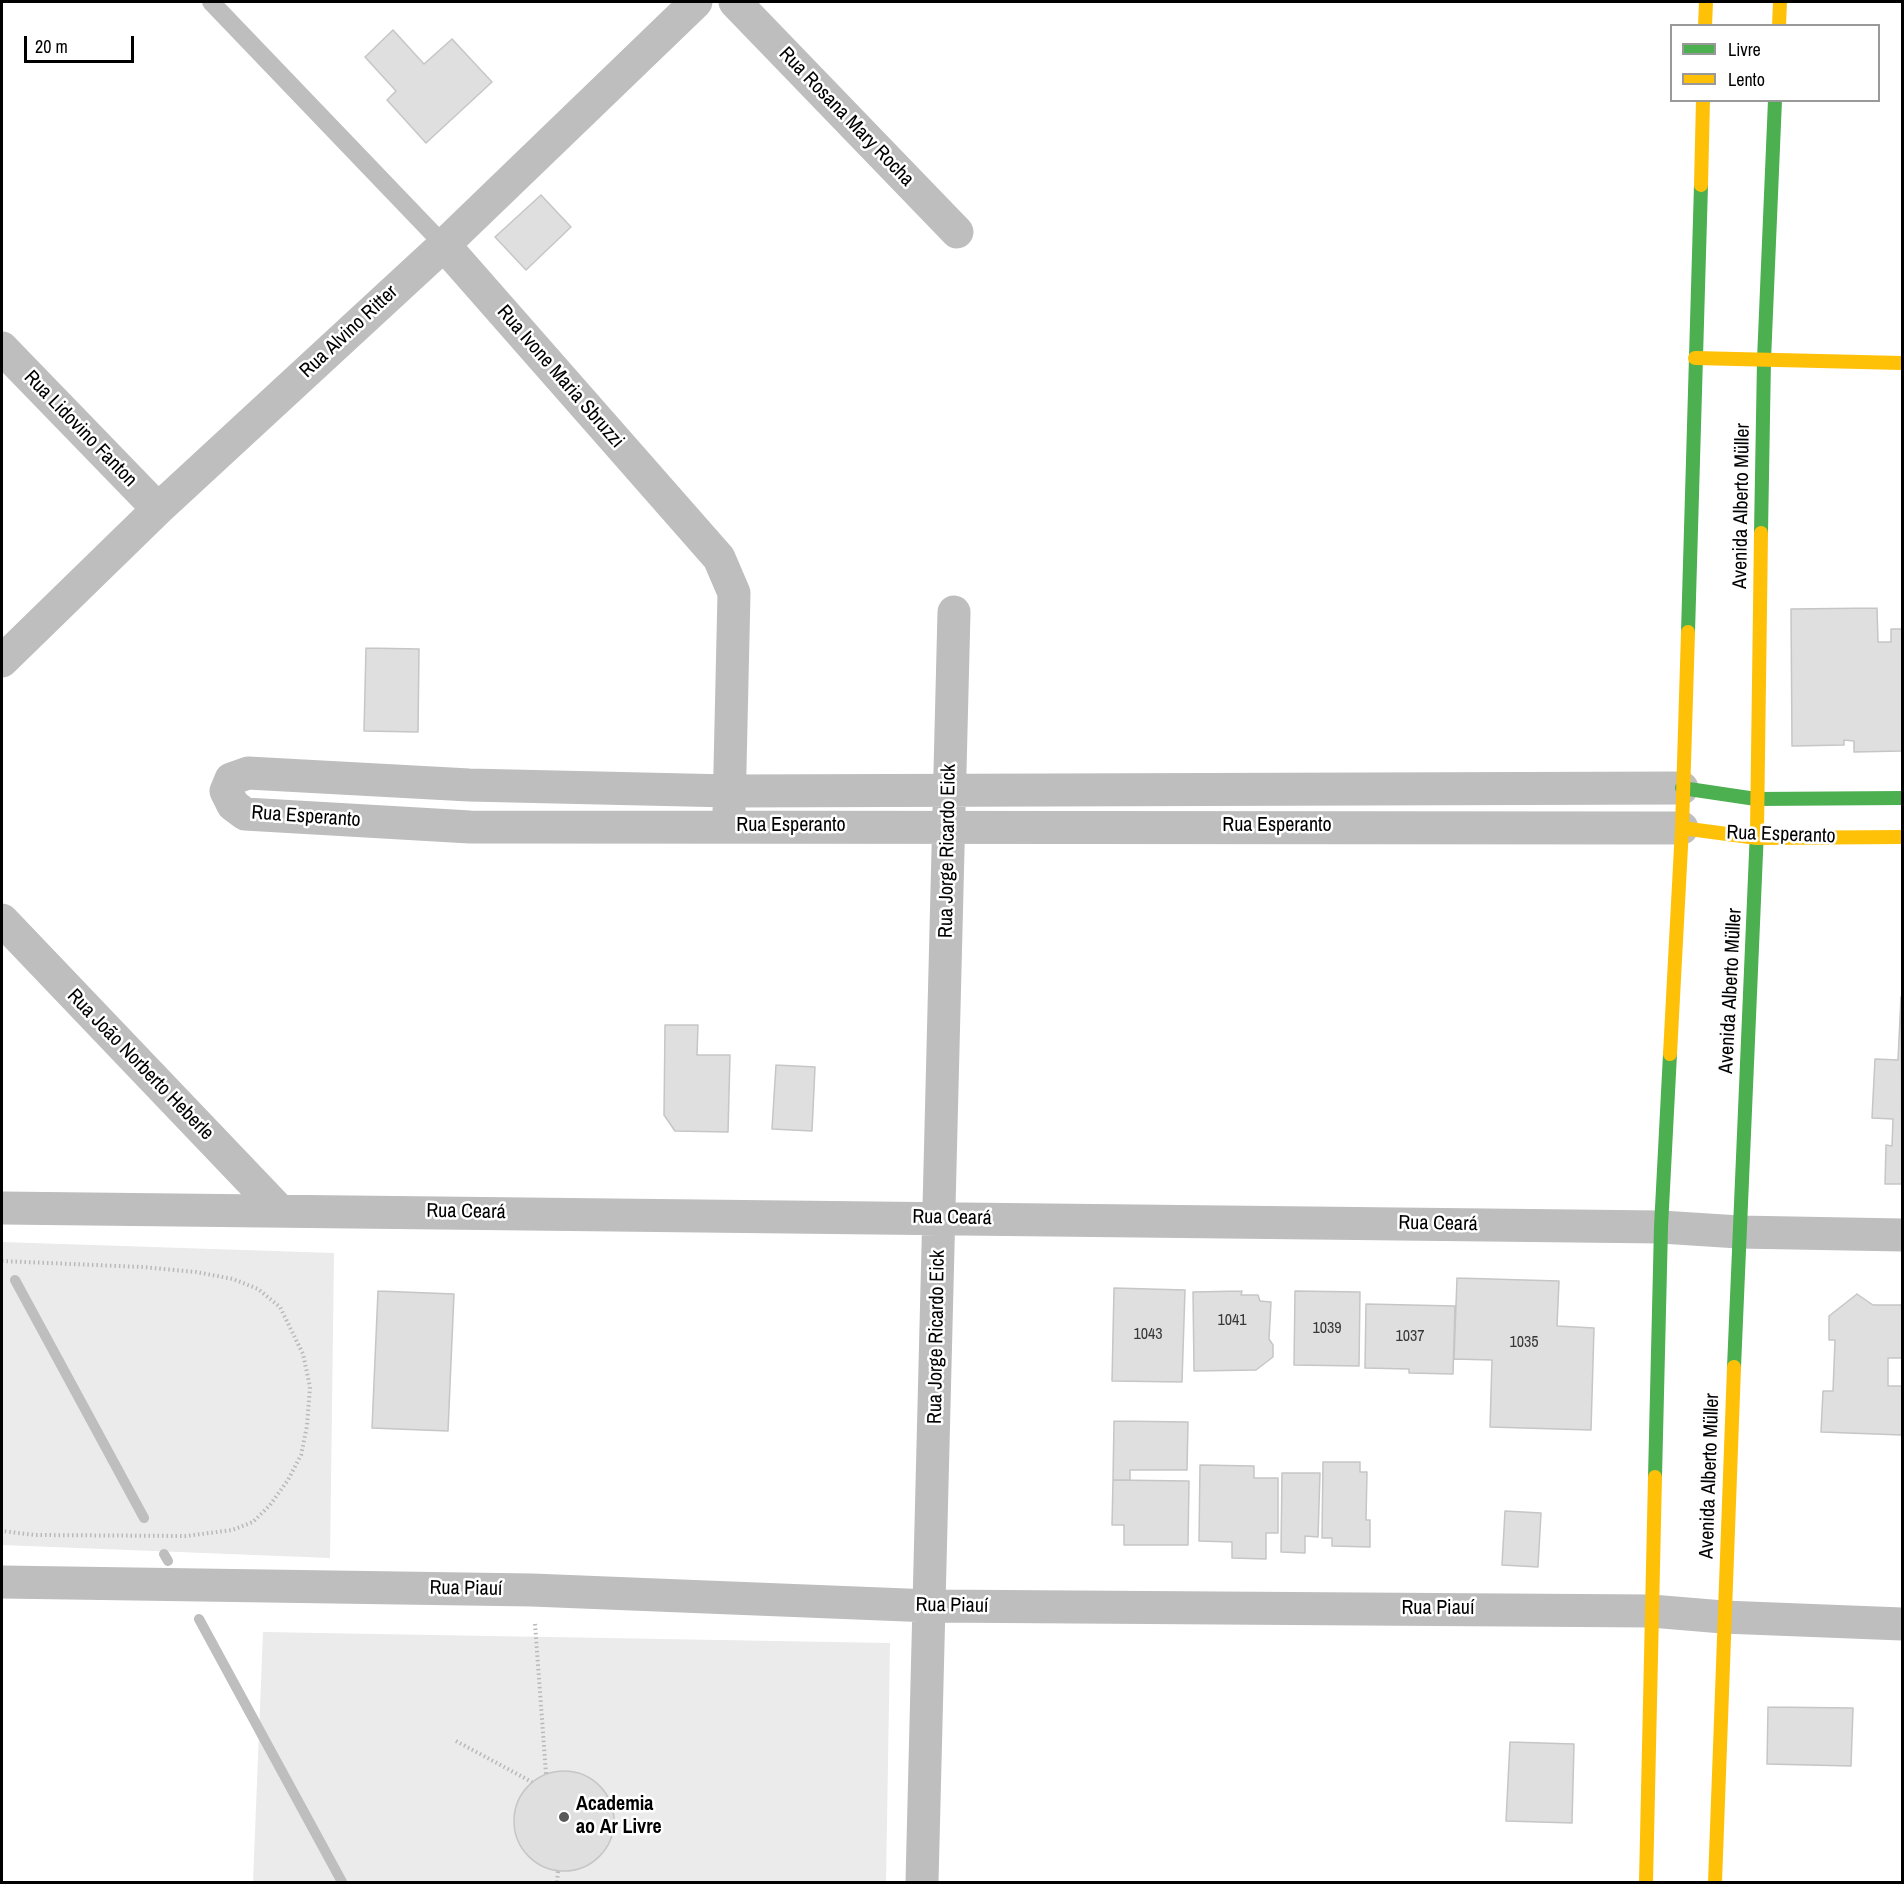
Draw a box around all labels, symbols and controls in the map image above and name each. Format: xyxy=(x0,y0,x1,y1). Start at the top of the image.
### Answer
scale bar xyxy=(27,24,136,62)
legend xyxy=(1670,24,1880,102)
text: 20 m xyxy=(35,34,68,59)
text: Livre xyxy=(1728,37,1761,62)
street label: Rua Rosana Mary Rocha xyxy=(773,42,919,192)
text: Lento xyxy=(1728,67,1765,92)
street label: Rua Alvino Ritter xyxy=(295,281,403,383)
street label: Rua Ivone Maria Sbruzzi xyxy=(491,301,629,453)
street label: Rua Lidovino Fanton xyxy=(18,366,142,492)
street label: Avenida Alberto Müller xyxy=(1729,423,1755,589)
street label: Rua Jorge Ricardo Eick xyxy=(934,764,962,938)
street label: Rua Esperanto xyxy=(251,801,361,833)
street label: Rua Esperanto xyxy=(736,814,846,838)
street label: Rua Esperanto xyxy=(1222,814,1332,838)
street label: Rua Esperanto xyxy=(1726,821,1836,849)
street label: Avenida Alberto Müller xyxy=(1715,908,1747,1074)
street label: Rua João Norberto Heberle xyxy=(62,985,218,1145)
street label: Rua Ceará xyxy=(426,1199,506,1225)
street label: Rua Ceará xyxy=(912,1205,992,1231)
street label: Rua Ceará xyxy=(1398,1211,1478,1237)
street label: Rua Jorge Ricardo Eick xyxy=(923,1250,951,1424)
house number: 1041 xyxy=(1217,1311,1247,1331)
house number: 1039 xyxy=(1312,1319,1342,1339)
house number: 1043 xyxy=(1133,1325,1163,1345)
house number: 1037 xyxy=(1395,1327,1425,1347)
house number: 1035 xyxy=(1509,1333,1539,1353)
street label: Avenida Alberto Müller xyxy=(1695,1393,1725,1559)
street label: Rua Piauí xyxy=(429,1576,503,1602)
street label: Rua Piauí xyxy=(915,1593,989,1619)
street label: Rua Piauí xyxy=(1402,1597,1474,1621)
place label: Academia ao Ar Livre xyxy=(576,1793,662,1840)
marker: Academia ao Ar Livre xyxy=(557,1810,571,1824)

